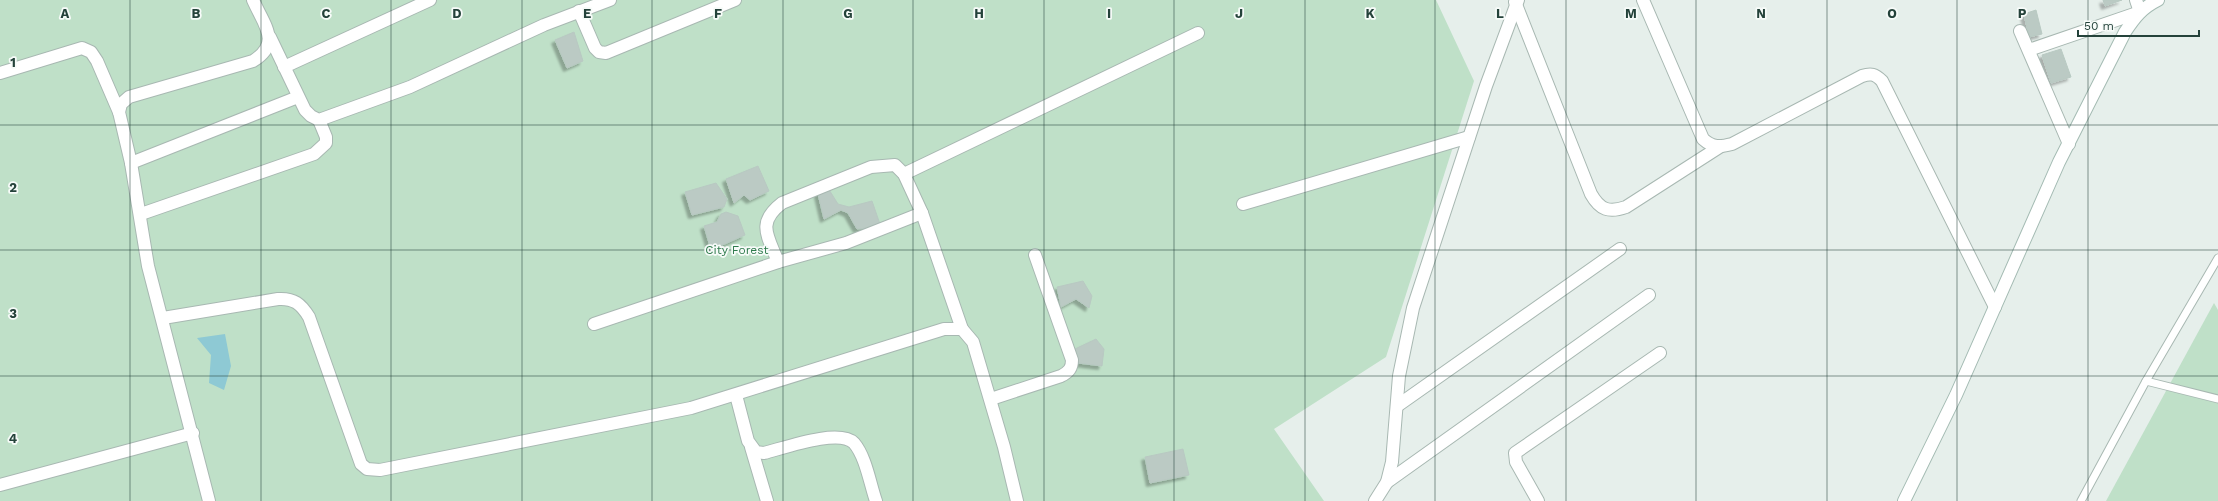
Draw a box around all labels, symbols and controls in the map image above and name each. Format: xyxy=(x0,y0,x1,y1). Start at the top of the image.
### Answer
text: A xyxy=(61,6,70,21)
text: B xyxy=(192,6,201,21)
text: C xyxy=(322,6,331,21)
text: D xyxy=(452,6,462,21)
text: E xyxy=(583,6,591,21)
text: F xyxy=(714,6,722,21)
text: G xyxy=(843,6,853,21)
text: H xyxy=(974,6,984,21)
text: I xyxy=(1107,6,1111,21)
text: J xyxy=(1235,6,1243,21)
text: K xyxy=(1365,6,1375,21)
text: L xyxy=(1496,6,1504,21)
text: M xyxy=(1625,6,1637,21)
text: N xyxy=(1756,6,1766,21)
text: O xyxy=(1887,6,1897,21)
text: P xyxy=(2018,6,2027,21)
scale bar xyxy=(2078,12,2199,38)
text: 50 m xyxy=(2084,19,2114,33)
text: 1 xyxy=(10,55,16,70)
text: 2 xyxy=(9,180,17,195)
park label: City Forest xyxy=(705,243,769,257)
text: 3 xyxy=(9,306,17,321)
text: 4 xyxy=(9,431,18,446)

